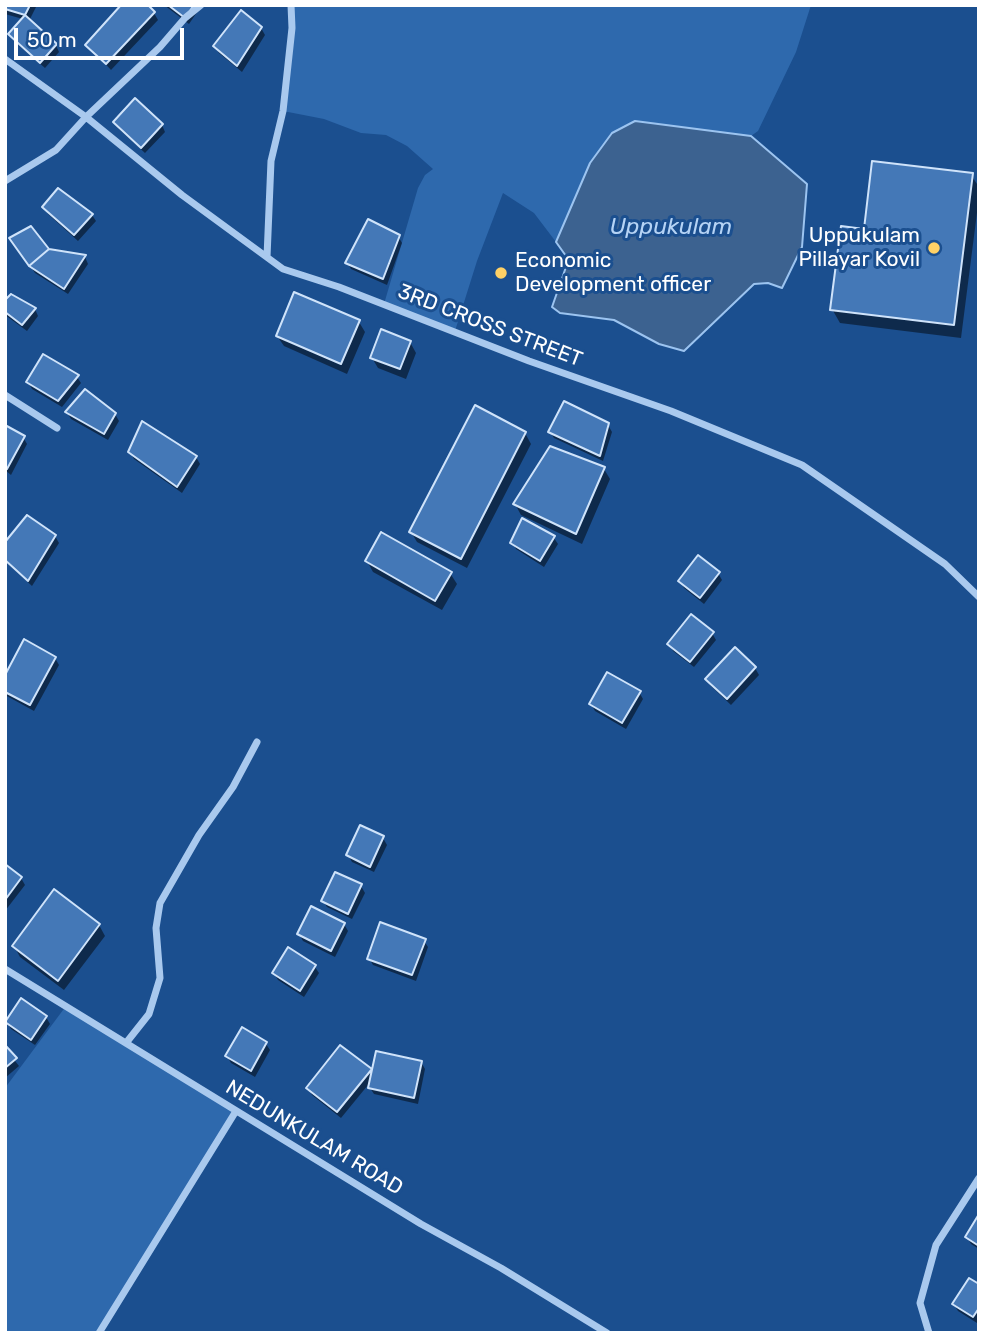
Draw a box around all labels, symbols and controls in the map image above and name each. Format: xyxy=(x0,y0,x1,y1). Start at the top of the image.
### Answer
scale bar xyxy=(18,14,187,58)
text: 50 m xyxy=(27,27,77,52)
water label: Uppukulam xyxy=(610,213,732,241)
place label: Uppukulam Pillayar Kovil xyxy=(798,223,920,273)
marker: Uppukulam Pillayar Kovil xyxy=(926,240,942,256)
place label: Economic Development officer xyxy=(515,248,711,298)
marker: Economic Development officer xyxy=(493,265,509,281)
street label: 3RD CROSS STREET xyxy=(394,279,586,373)
street label: NEDUNKULAM ROAD xyxy=(221,1075,407,1201)

